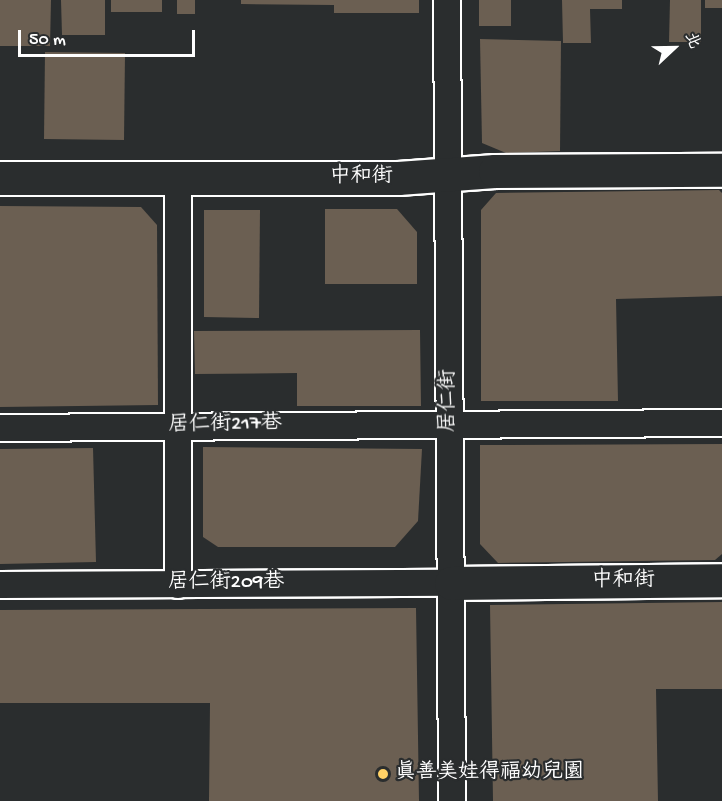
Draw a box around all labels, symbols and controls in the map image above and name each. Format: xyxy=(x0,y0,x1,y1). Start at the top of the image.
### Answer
scale bar xyxy=(21,18,198,56)
north arrow xyxy=(644,18,704,78)
text: 50 m xyxy=(29,30,66,51)
text: 北 xyxy=(679,30,703,52)
street label: 中和街 xyxy=(330,165,392,191)
street label: 居仁街 xyxy=(437,370,463,432)
street label: 居仁街217巷 xyxy=(168,412,282,440)
street label: 中和街 xyxy=(592,569,654,595)
street label: 居仁街209巷 xyxy=(168,571,284,597)
place label: 真善美娃得福幼兒園 xyxy=(395,761,584,787)
marker: 真善美娃得福幼兒園 xyxy=(376,767,390,781)

